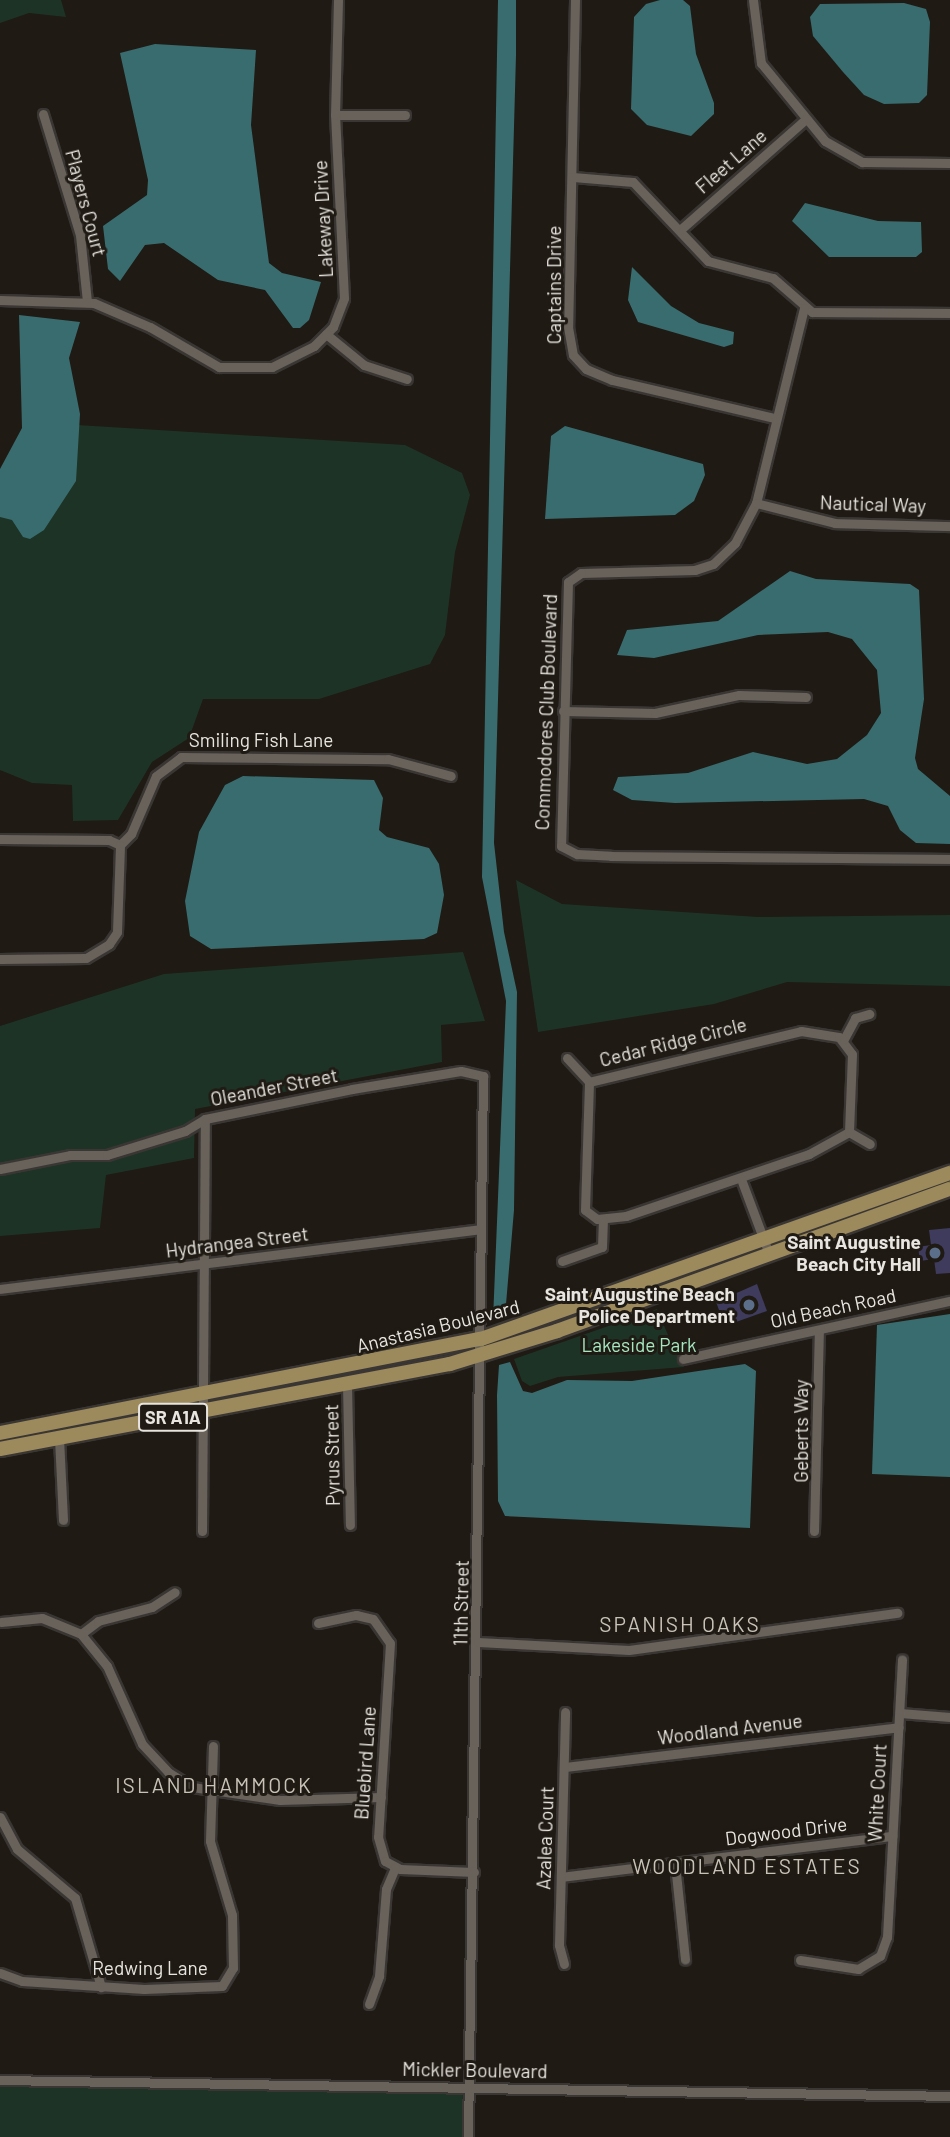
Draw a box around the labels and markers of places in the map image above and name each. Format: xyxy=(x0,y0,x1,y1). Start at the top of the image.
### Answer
place label: Saint Augustine Beach City Hall xyxy=(787,1231,921,1275)
marker: Saint Augustine Beach City Hall xyxy=(927,1245,943,1261)
place label: Saint Augustine Beach Police Department xyxy=(545,1283,735,1327)
marker: Saint Augustine Beach Police Department xyxy=(741,1297,757,1313)

